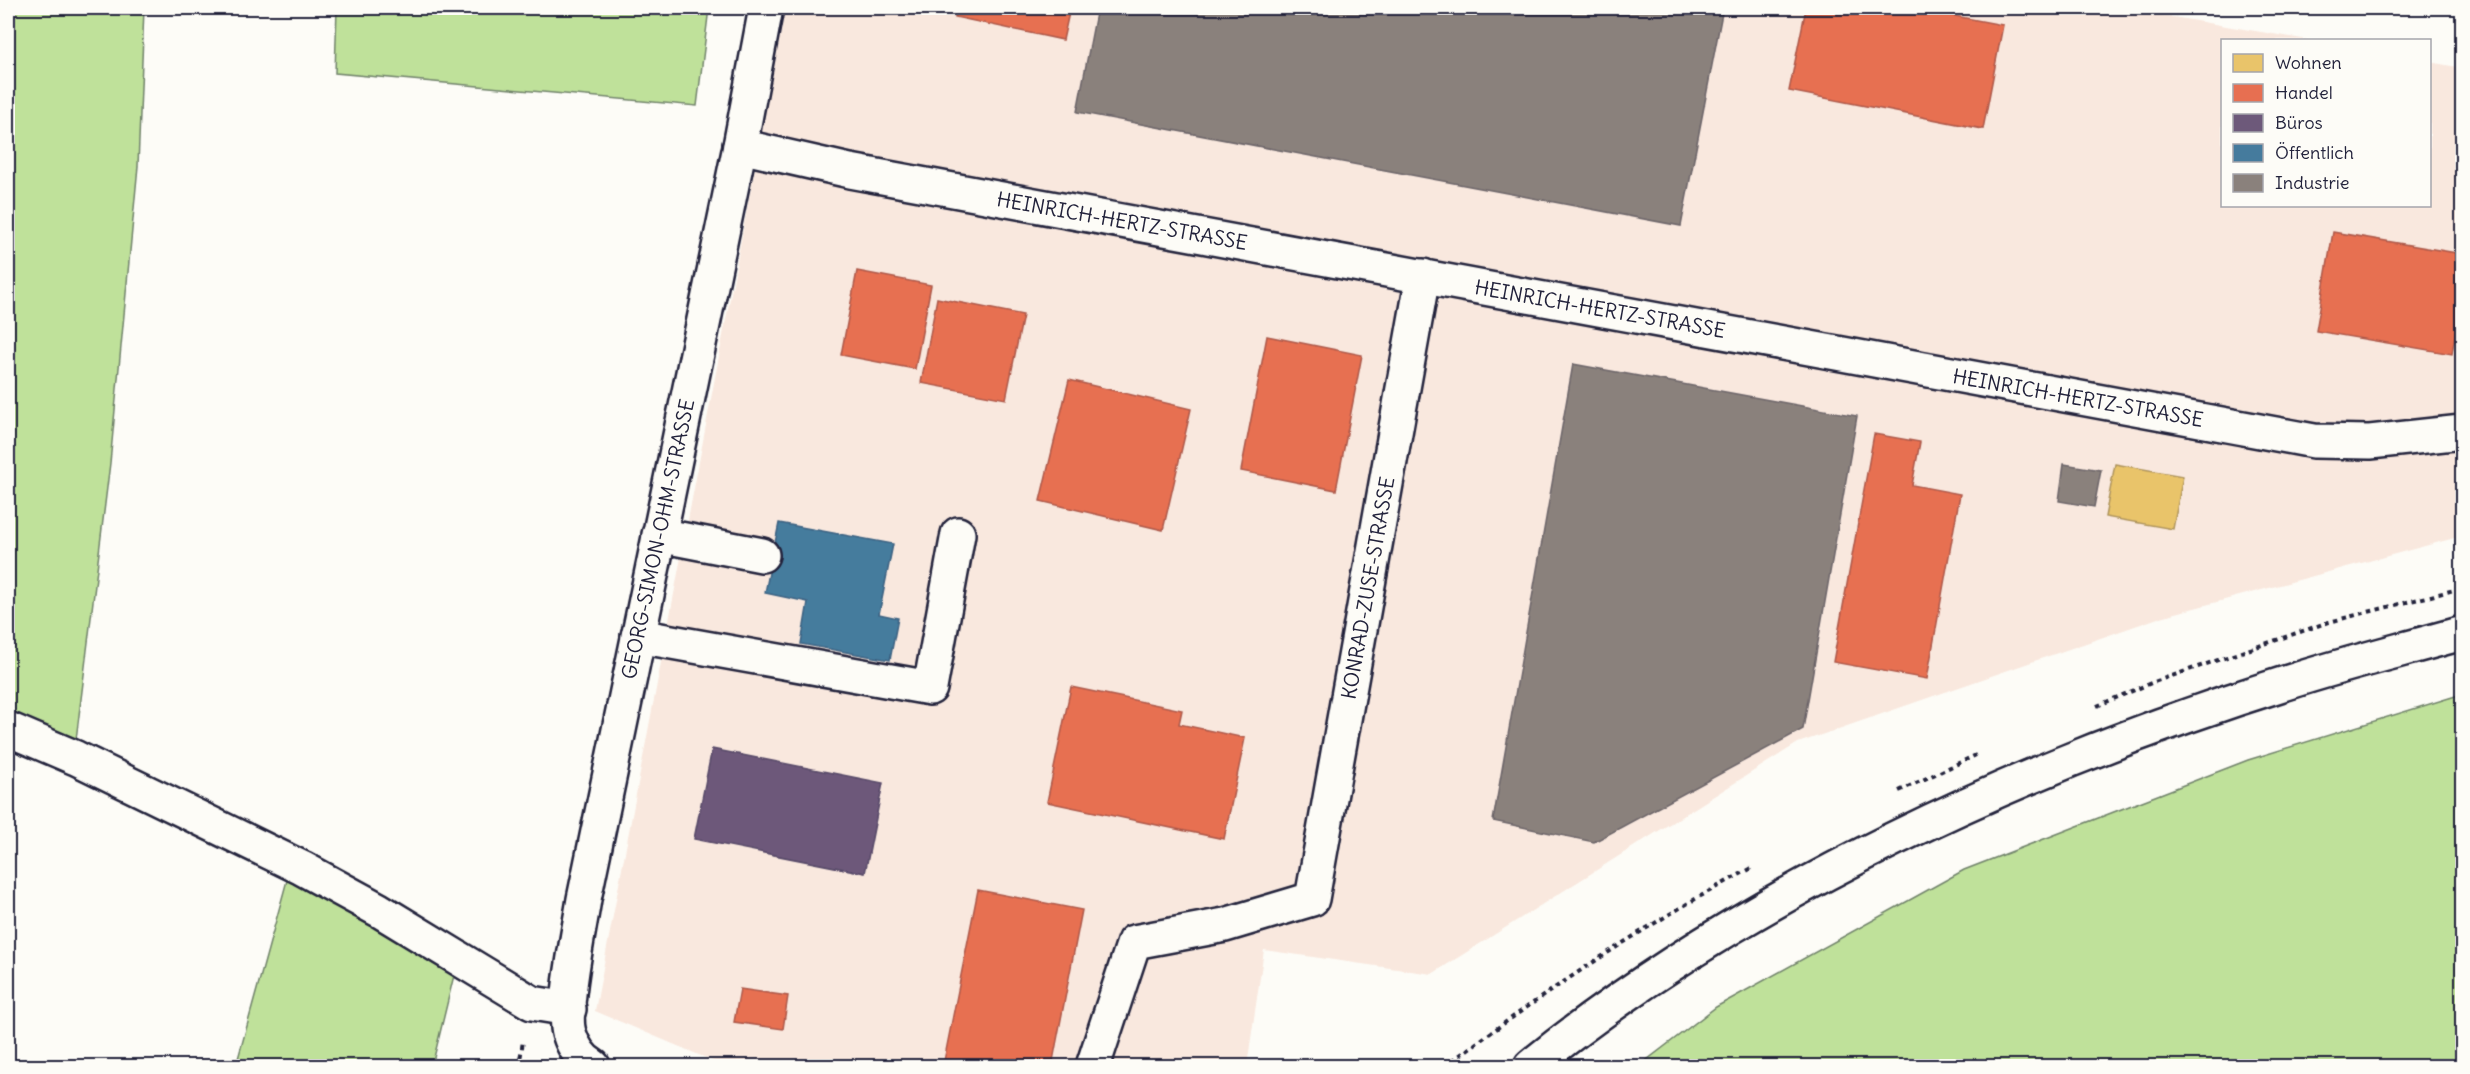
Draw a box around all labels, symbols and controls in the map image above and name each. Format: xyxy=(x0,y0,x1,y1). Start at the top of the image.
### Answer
legend xyxy=(2221,39,2431,207)
text: Wohnen xyxy=(2275,51,2342,74)
text: Handel xyxy=(2275,81,2333,104)
text: Büros xyxy=(2275,111,2323,134)
text: Öffentlich xyxy=(2275,141,2354,164)
text: Industrie xyxy=(2275,171,2350,194)
street label: HEINRICH-HERTZ-STRASSE xyxy=(995,186,1249,255)
street label: HEINRICH-HERTZ-STRASSE xyxy=(1473,274,1727,343)
street label: HEINRICH-HERTZ-STRASSE xyxy=(1951,363,2205,432)
street label: GEORG-SIMON-OHM-STRASSE xyxy=(616,397,699,681)
street label: KONRAD-ZUSE-STRASSE xyxy=(1336,475,1399,701)

